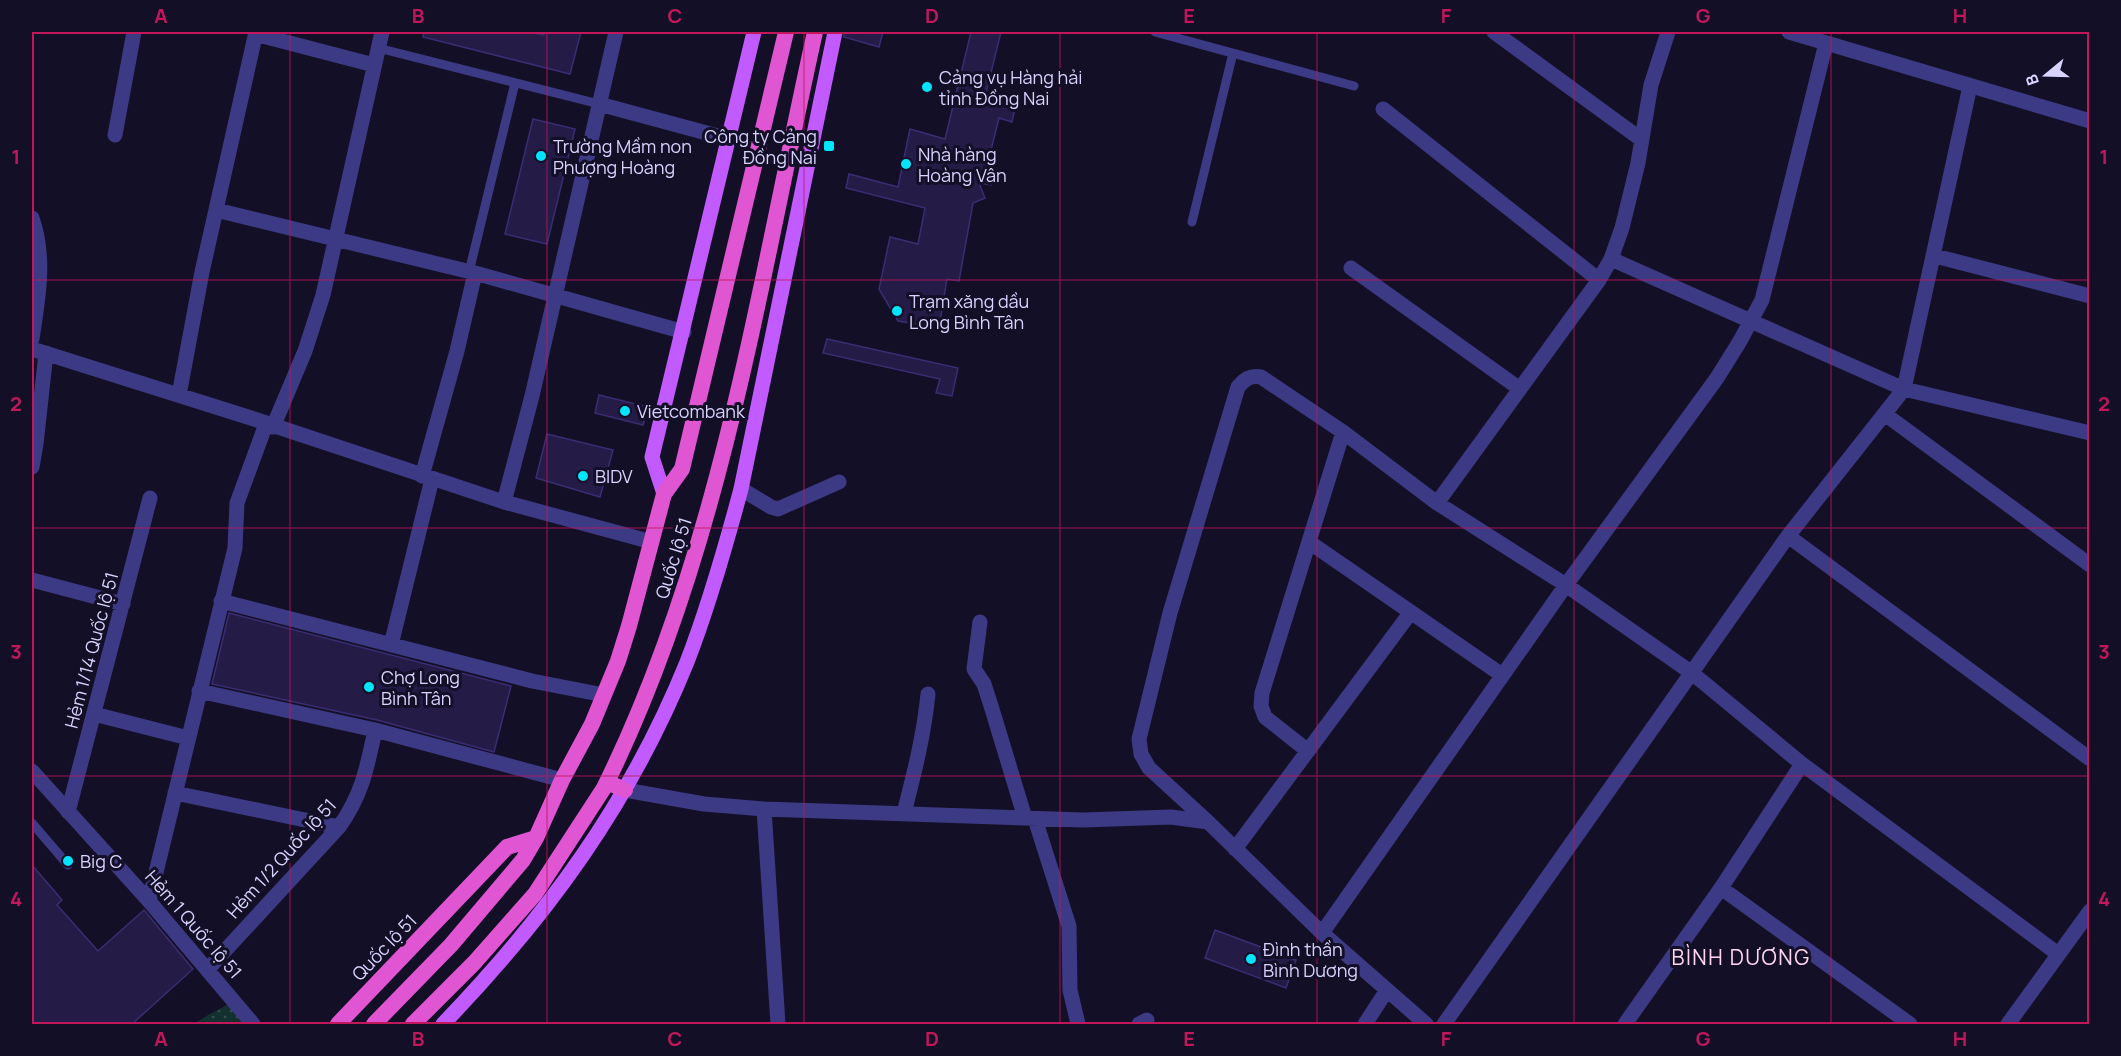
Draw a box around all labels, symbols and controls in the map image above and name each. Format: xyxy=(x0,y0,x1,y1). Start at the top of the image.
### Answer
text: A xyxy=(154,2,168,29)
text: B xyxy=(412,2,425,29)
text: C xyxy=(668,2,682,29)
text: D xyxy=(925,2,939,29)
text: E xyxy=(1183,2,1195,29)
text: F xyxy=(1441,2,1452,29)
text: G xyxy=(1696,2,1711,29)
text: H xyxy=(1953,2,1967,29)
north arrow xyxy=(2016,45,2076,105)
place label: Cảng vụ Hàng hải tỉnh Đồng Nai xyxy=(939,65,1082,110)
text: B xyxy=(2020,72,2044,88)
marker: Cảng vụ Hàng hải tỉnh Đồng Nai xyxy=(920,80,934,94)
place label: Công ty Cảng Đồng Nai xyxy=(704,124,817,169)
place label: Trường Mầm non Phượng Hoàng xyxy=(553,134,692,179)
marker: Công ty Cảng Đồng Nai xyxy=(822,139,836,153)
place label: Nhà hàng Hoàng Vân xyxy=(918,142,1007,187)
text: 1 xyxy=(12,143,20,170)
text: 1 xyxy=(2100,143,2108,170)
marker: Trường Mầm non Phượng Hoàng xyxy=(534,149,548,163)
marker: Nhà hàng Hoàng Vân xyxy=(899,157,913,171)
place label: Trạm xăng dầu Long Bình Tân xyxy=(909,289,1029,334)
marker: Trạm xăng dầu Long Bình Tân xyxy=(890,304,904,318)
text: 2 xyxy=(10,390,22,417)
text: 2 xyxy=(2098,390,2110,417)
place label: Vietcombank xyxy=(637,399,746,423)
marker: Vietcombank xyxy=(618,404,632,418)
place label: BIDV xyxy=(595,464,633,488)
marker: BIDV xyxy=(576,469,590,483)
street label: Quốc lộ 51 xyxy=(649,514,697,602)
street label: Hẻm 1/14 Quốc lộ 51 xyxy=(59,569,123,731)
text: 3 xyxy=(10,638,22,665)
text: 3 xyxy=(2098,638,2110,665)
place label: Chợ Long Bình Tân xyxy=(381,665,460,710)
marker: Chợ Long Bình Tân xyxy=(362,680,376,694)
street label: Hẻm 1/2 Quốc lộ 51 xyxy=(221,793,341,923)
place label: Big C xyxy=(80,849,122,873)
marker: Big C xyxy=(61,854,75,868)
street label: Hẻm 1 Quốc lộ 51 xyxy=(140,865,248,983)
text: 4 xyxy=(10,885,22,912)
text: 4 xyxy=(2098,885,2110,912)
street label: Quốc lộ 51 xyxy=(346,909,422,985)
place label: Đình thần Bình Dương xyxy=(1263,937,1358,982)
district label: BÌNH DƯƠNG xyxy=(1672,943,1810,971)
marker: Đình thần Bình Dương xyxy=(1244,952,1258,966)
text: A xyxy=(154,1025,168,1052)
text: B xyxy=(412,1025,425,1052)
text: C xyxy=(668,1025,682,1052)
text: D xyxy=(925,1025,939,1052)
text: E xyxy=(1183,1025,1195,1052)
text: F xyxy=(1441,1025,1452,1052)
text: G xyxy=(1696,1025,1711,1052)
text: H xyxy=(1953,1025,1967,1052)

